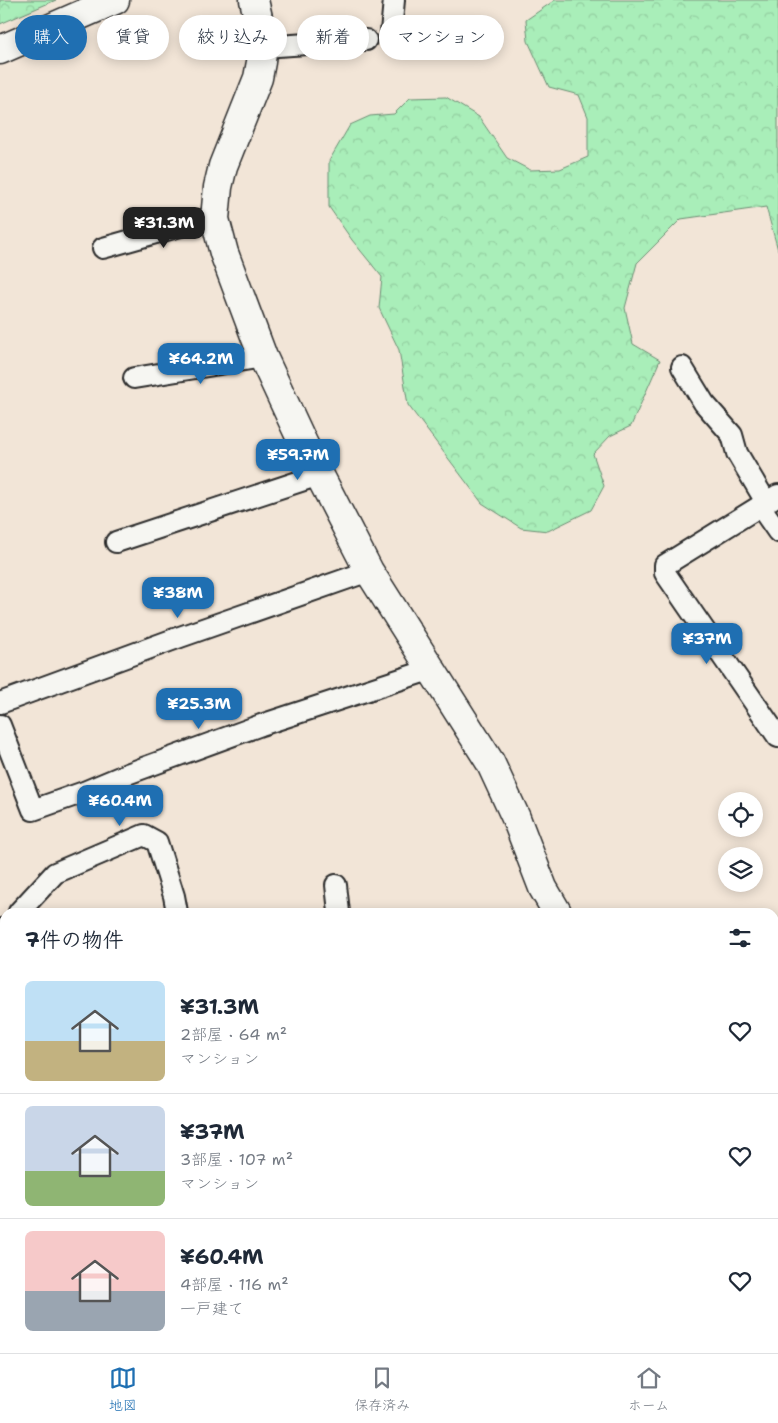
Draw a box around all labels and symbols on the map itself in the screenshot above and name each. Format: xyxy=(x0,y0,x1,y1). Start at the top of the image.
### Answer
pin: ¥31.3M xyxy=(123,206,205,249)
pin: ¥64.2M xyxy=(160,342,242,385)
pin: ¥59.7M xyxy=(257,438,339,481)
pin: ¥38M xyxy=(148,576,208,619)
pin: ¥37M xyxy=(677,622,737,665)
pin: ¥25.3M xyxy=(158,688,240,730)
pin: ¥60.4M xyxy=(79,784,161,827)

